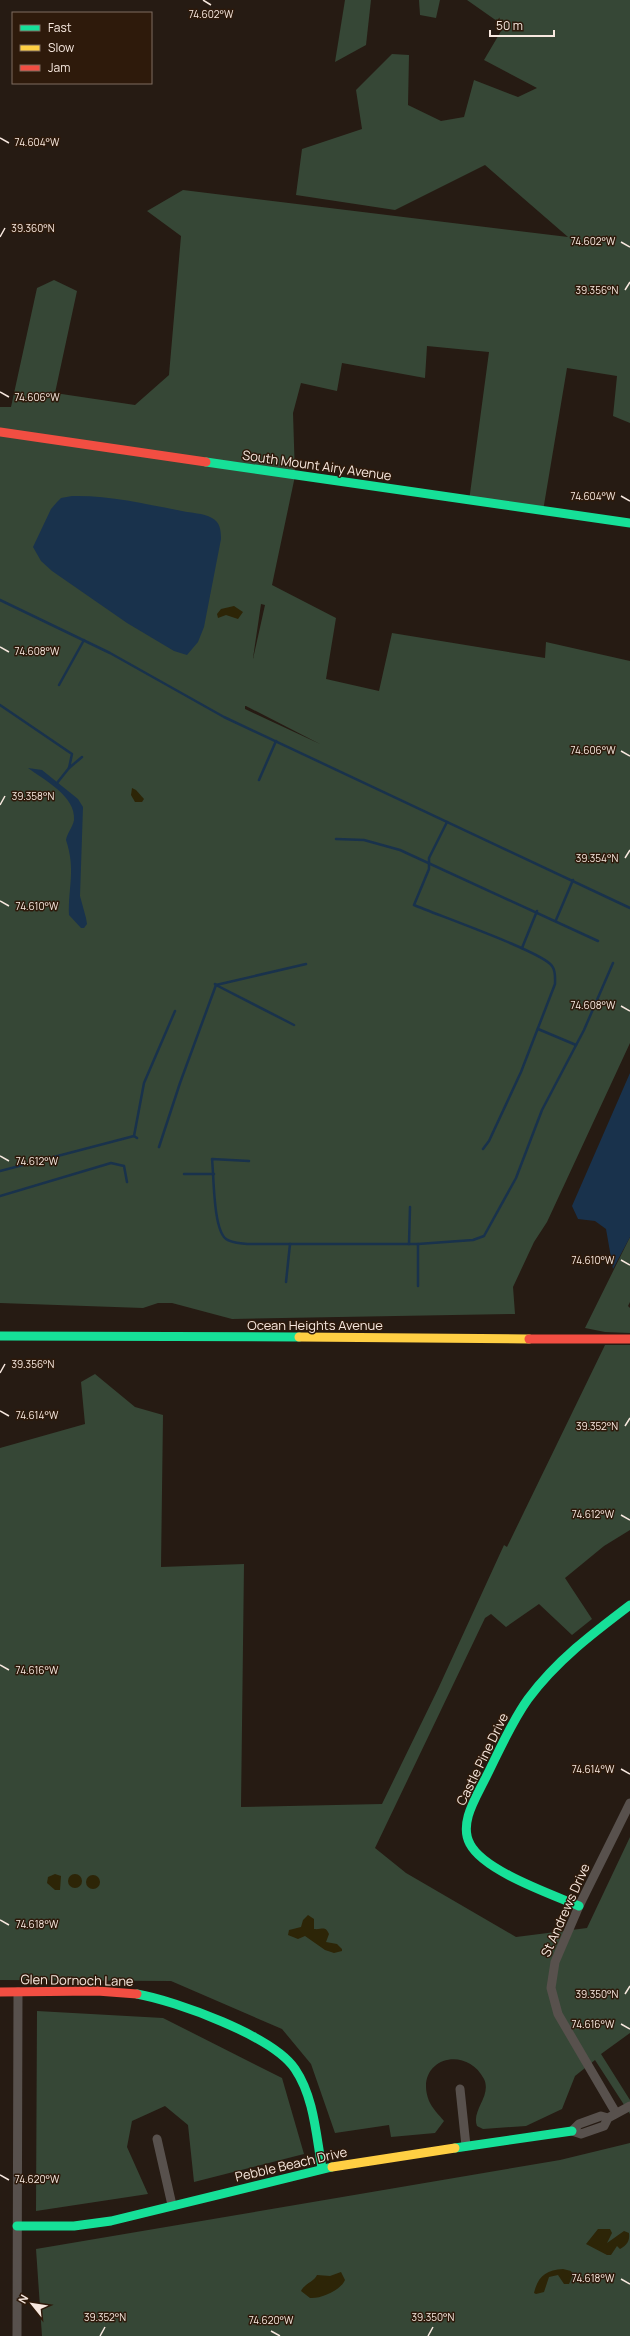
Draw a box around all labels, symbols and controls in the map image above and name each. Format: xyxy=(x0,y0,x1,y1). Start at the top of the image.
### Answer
text: 74.602°W xyxy=(189,7,234,21)
legend xyxy=(12,12,152,84)
scale bar xyxy=(490,12,554,38)
text: 50 m xyxy=(496,17,523,34)
text: Fast xyxy=(48,19,72,36)
text: Slow xyxy=(48,39,74,56)
text: Jam xyxy=(48,59,70,76)
text: 74.604°W xyxy=(15,135,60,149)
text: 39.360°N xyxy=(11,221,55,235)
text: 74.602°W xyxy=(571,234,616,248)
text: 39.356°N xyxy=(576,283,619,297)
text: 74.606°W xyxy=(14,390,60,404)
street label: South Mount Airy Avenue xyxy=(241,446,393,484)
text: 74.604°W xyxy=(571,489,616,503)
text: 74.608°W xyxy=(15,644,60,658)
text: 74.606°W xyxy=(570,743,616,757)
text: 39.358°N xyxy=(12,789,54,803)
text: 39.354°N xyxy=(576,851,618,865)
text: 74.610°W xyxy=(16,899,59,913)
text: 74.608°W xyxy=(571,998,616,1012)
text: 74.612°W xyxy=(16,1154,59,1168)
text: 74.610°W xyxy=(572,1253,615,1267)
street label: Ocean Heights Avenue xyxy=(247,1316,383,1334)
text: 39.356°N xyxy=(12,1357,55,1371)
text: 74.614°W xyxy=(16,1408,59,1422)
text: 39.352°N xyxy=(576,1419,618,1433)
text: 74.612°W xyxy=(572,1507,615,1521)
text: 74.616°W xyxy=(16,1663,59,1677)
street label: Castle Pine Drive xyxy=(452,1709,512,1808)
text: 74.614°W xyxy=(572,1762,615,1776)
street label: St Andrews Drive xyxy=(536,1860,594,1960)
text: 74.618°W xyxy=(16,1917,59,1931)
street label: Glen Dornoch Lane xyxy=(20,1970,134,1990)
text: 39.350°N xyxy=(576,1987,619,2001)
text: 74.616°W xyxy=(572,2017,615,2031)
street label: Pebble Beach Drive xyxy=(233,2142,349,2186)
text: 74.620°W xyxy=(15,2172,60,2186)
text: 74.618°W xyxy=(572,2271,615,2285)
north arrow xyxy=(12,2284,52,2324)
text: N xyxy=(14,2291,31,2306)
text: 39.352°N xyxy=(84,2310,126,2324)
text: 39.350°N xyxy=(412,2310,455,2324)
text: 74.620°W xyxy=(249,2313,294,2327)

